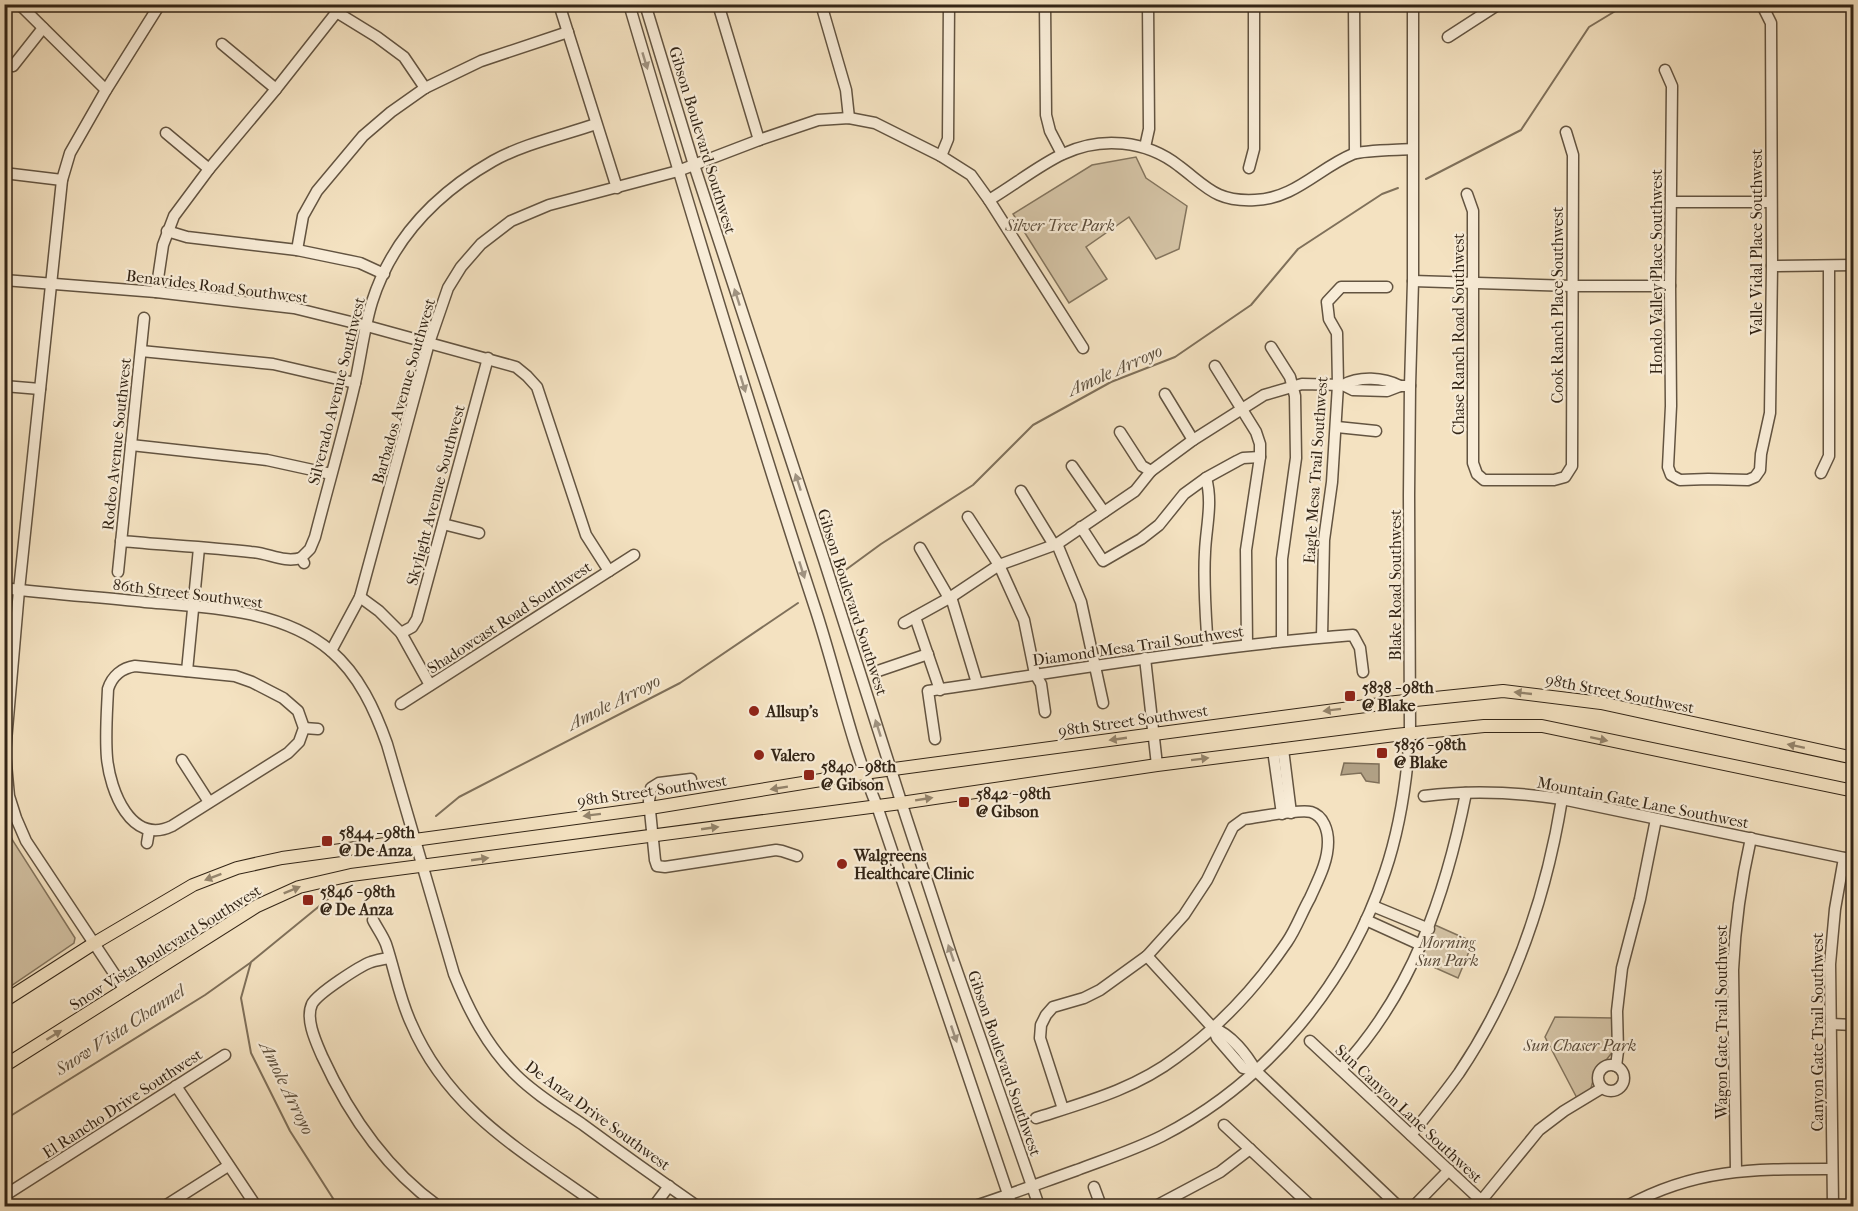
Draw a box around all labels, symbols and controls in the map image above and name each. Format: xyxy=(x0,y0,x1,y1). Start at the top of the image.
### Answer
street label: Gibson Boulevard Southwest xyxy=(665,44,740,237)
one-way arrow xyxy=(641,52,650,70)
street label: Valle Vidal Place Southwest xyxy=(1747,148,1766,336)
street label: Hondo Valley Place Southwest xyxy=(1647,169,1666,375)
street label: Cook Ranch Place Southwest xyxy=(1548,206,1567,404)
park label: Silver Tree Park xyxy=(1004,216,1115,235)
street label: Chase Ranch Road Southwest xyxy=(1449,233,1468,435)
street label: Benavides Road Southwest xyxy=(125,266,309,307)
one-way arrow xyxy=(732,288,741,306)
street label: Silverado Avenue Southwest xyxy=(304,295,369,487)
street label: Barbados Avenue Southwest xyxy=(368,296,439,486)
water label: Amole Arroyo xyxy=(1063,340,1166,401)
street label: Rodeo Avenue Southwest xyxy=(98,357,135,531)
one-way arrow xyxy=(739,375,748,393)
street label: Eagle Mesa Trail Southwest xyxy=(1299,375,1332,564)
street label: Skylight Avenue Southwest xyxy=(402,402,469,588)
one-way arrow xyxy=(793,473,803,491)
street label: Gibson Boulevard Southwest xyxy=(813,506,892,698)
street label: Blake Road Southwest xyxy=(1386,509,1405,661)
street label: Shadowcast Road Southwest xyxy=(424,557,595,678)
one-way arrow xyxy=(798,561,807,579)
street label: 86th Street Southwest xyxy=(112,575,264,612)
street label: Diamond Mesa Trail Southwest xyxy=(1031,621,1245,670)
water label: Amole Arroyo xyxy=(563,670,664,736)
street label: 98th Street Southwest xyxy=(1544,670,1696,717)
place label: 5838 - 98th @ Blake xyxy=(1362,678,1435,715)
one-way arrow xyxy=(1513,688,1532,698)
marker: 5838 - 98th @ Blake xyxy=(1343,689,1357,703)
street label: 98th Street Southwest xyxy=(1057,701,1209,740)
place label: Allsup's xyxy=(765,702,818,722)
marker: Allsup's xyxy=(747,704,761,718)
one-way arrow xyxy=(1322,706,1341,715)
one-way arrow xyxy=(873,719,882,737)
one-way arrow xyxy=(1108,734,1127,743)
one-way arrow xyxy=(1590,734,1608,744)
place label: 5836 - 98th @ Blake xyxy=(1394,735,1467,772)
one-way arrow xyxy=(1787,741,1806,750)
place label: Valero xyxy=(770,746,815,765)
marker: 5836 - 98th @ Blake xyxy=(1375,746,1389,760)
marker: Valero xyxy=(752,748,766,762)
one-way arrow xyxy=(1191,754,1210,764)
place label: 5840 - 98th @ Gibson xyxy=(821,757,897,794)
marker: 5840 - 98th @ Gibson xyxy=(802,768,816,782)
street label: 98th Street Southwest xyxy=(576,771,728,810)
street label: Mountain Gate Lane Southwest xyxy=(1535,773,1751,832)
one-way arrow xyxy=(770,783,789,792)
place label: 5842 - 98th @ Gibson xyxy=(976,784,1052,821)
one-way arrow xyxy=(915,795,934,804)
marker: 5842 - 98th @ Gibson xyxy=(957,795,971,809)
one-way arrow xyxy=(582,811,601,820)
place label: 5844 - 98th @ De Anza xyxy=(339,823,416,860)
one-way arrow xyxy=(701,823,720,832)
marker: 5844 - 98th @ De Anza xyxy=(320,834,334,848)
place label: Walgreens Healthcare Clinic xyxy=(853,846,974,883)
one-way arrow xyxy=(471,854,490,863)
marker: Walgreens Healthcare Clinic xyxy=(835,857,849,871)
one-way arrow xyxy=(204,873,222,883)
street label: Snow Vista Boulevard Southwest xyxy=(66,880,265,1014)
place label: 5846 - 98th @ De Anza xyxy=(320,882,396,919)
one-way arrow xyxy=(283,885,301,894)
marker: 5846 - 98th @ De Anza xyxy=(301,893,315,907)
street label: Wagon Gate Trail Southwest xyxy=(1712,925,1731,1120)
street label: Canyon Gate Trail Southwest xyxy=(1808,932,1827,1131)
park label: Morning Sun Park xyxy=(1414,933,1479,970)
one-way arrow xyxy=(945,944,955,962)
street label: Gibson Boulevard Southwest xyxy=(964,968,1045,1159)
water label: Snow Vista Channel xyxy=(51,979,191,1081)
one-way arrow xyxy=(950,1025,960,1043)
one-way arrow xyxy=(46,1030,62,1041)
water label: Amole Arroyo xyxy=(254,1036,318,1138)
park label: Sun Chaser Park xyxy=(1523,1036,1636,1055)
street label: Sun Canyon Lane Southwest xyxy=(1331,1040,1486,1187)
street label: El Rancho Drive Southwest xyxy=(39,1044,206,1162)
street label: De Anza Drive Southwest xyxy=(522,1056,674,1175)

